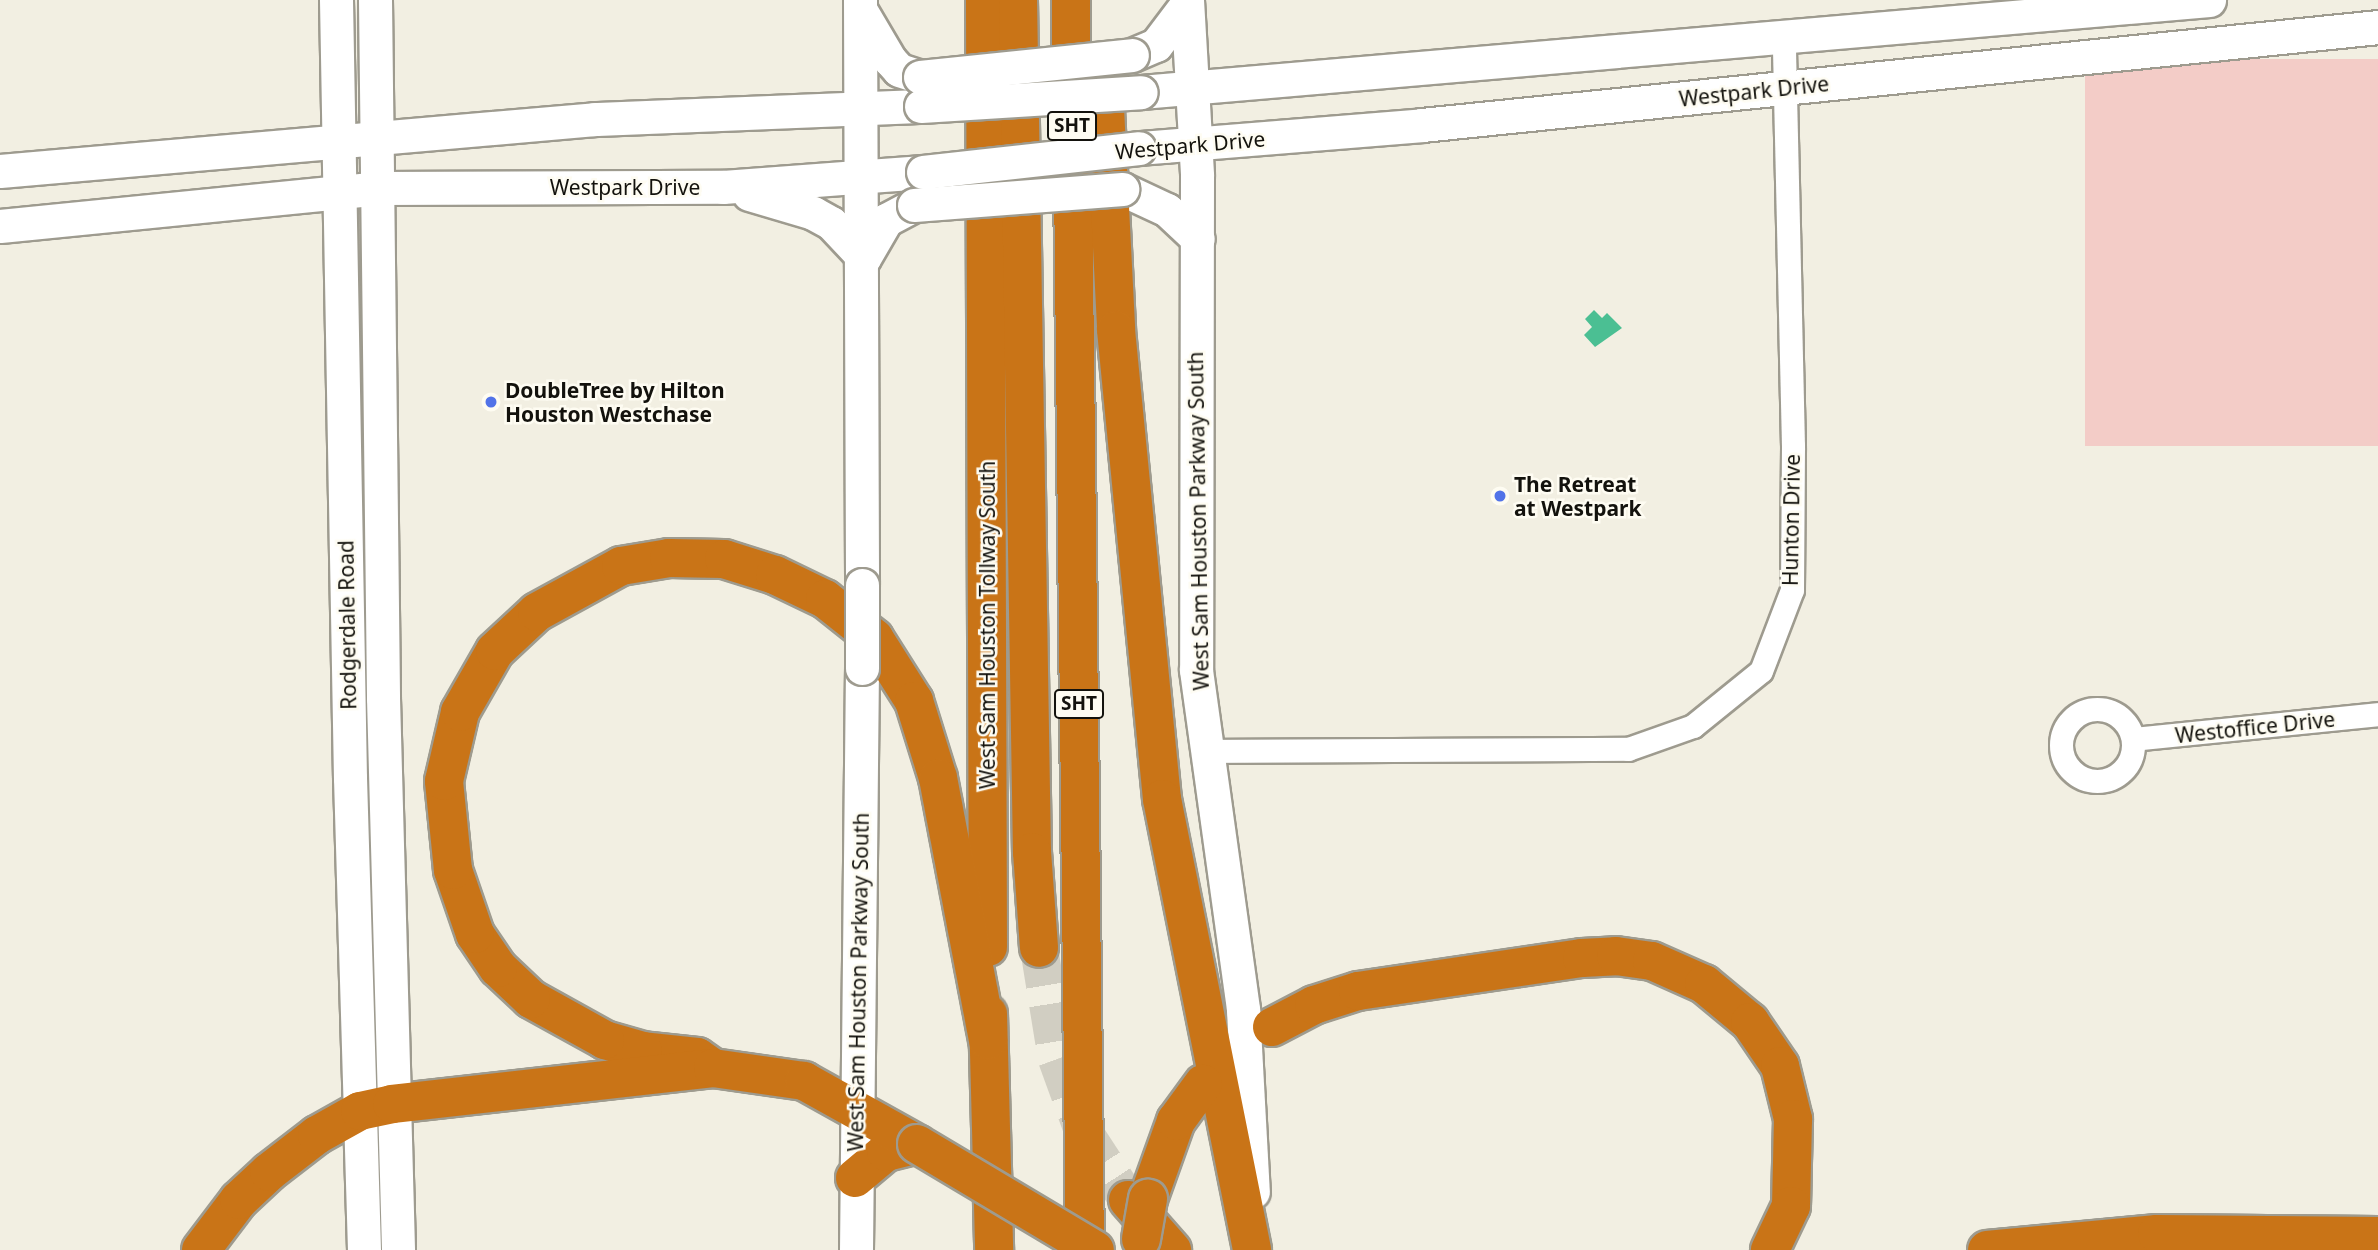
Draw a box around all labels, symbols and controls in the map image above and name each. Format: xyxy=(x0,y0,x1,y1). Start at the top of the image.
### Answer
street label: Westpark Drive xyxy=(1678,71,1830,111)
road number: SHT xyxy=(1046,110,1098,142)
street label: Westpark Drive xyxy=(1114,126,1266,164)
street label: Westpark Drive xyxy=(550,174,700,200)
street label: West Sam Houston Parkway South xyxy=(1182,351,1214,691)
place label: DoubleTree by Hilton Houston Westchase xyxy=(505,377,725,427)
marker: DoubleTree by Hilton Houston Westchase xyxy=(483,394,499,410)
street label: Hunton Drive xyxy=(1777,454,1805,586)
street label: West Sam Houston Tollway South xyxy=(974,461,1000,789)
place label: The Retreat at Westpark xyxy=(1514,471,1641,521)
marker: The Retreat at Westpark xyxy=(1492,488,1508,504)
street label: Rodgerdale Road xyxy=(333,540,361,710)
road number: SHT xyxy=(1053,688,1105,720)
street label: Westoffice Drive xyxy=(2174,706,2336,748)
street label: West Sam Houston Parkway South xyxy=(842,812,874,1152)

